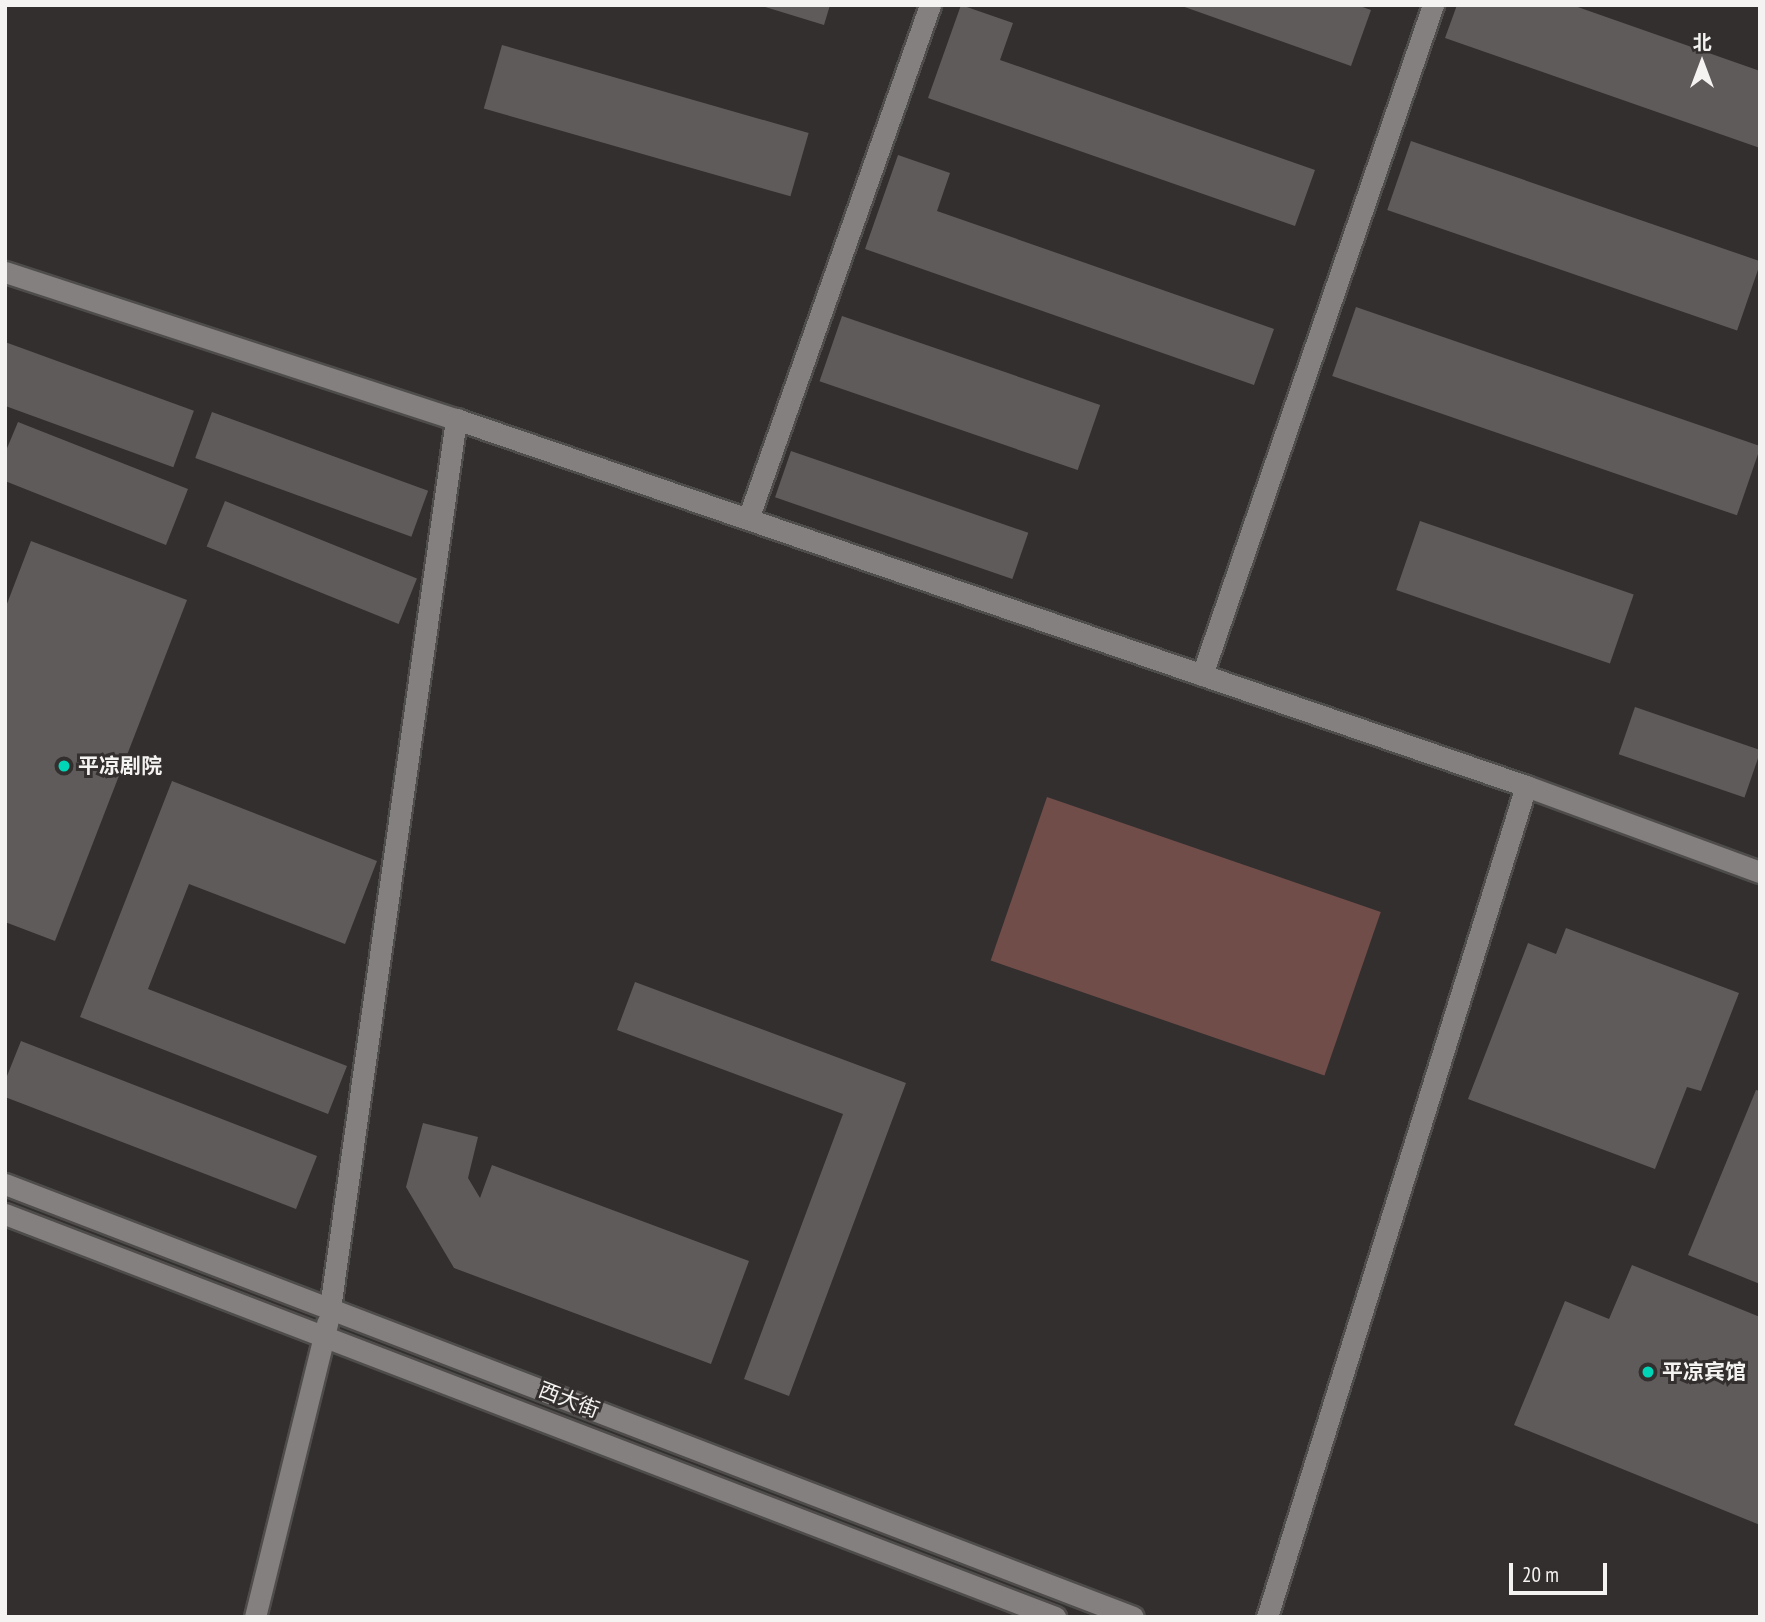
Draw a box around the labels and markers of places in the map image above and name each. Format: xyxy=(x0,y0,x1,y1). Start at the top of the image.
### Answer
place label: 平凉剧院 xyxy=(78,753,162,779)
marker: 平凉剧院 xyxy=(56,758,72,774)
place label: 平凉宾馆 xyxy=(1662,1359,1746,1385)
marker: 平凉宾馆 xyxy=(1640,1364,1656,1380)

